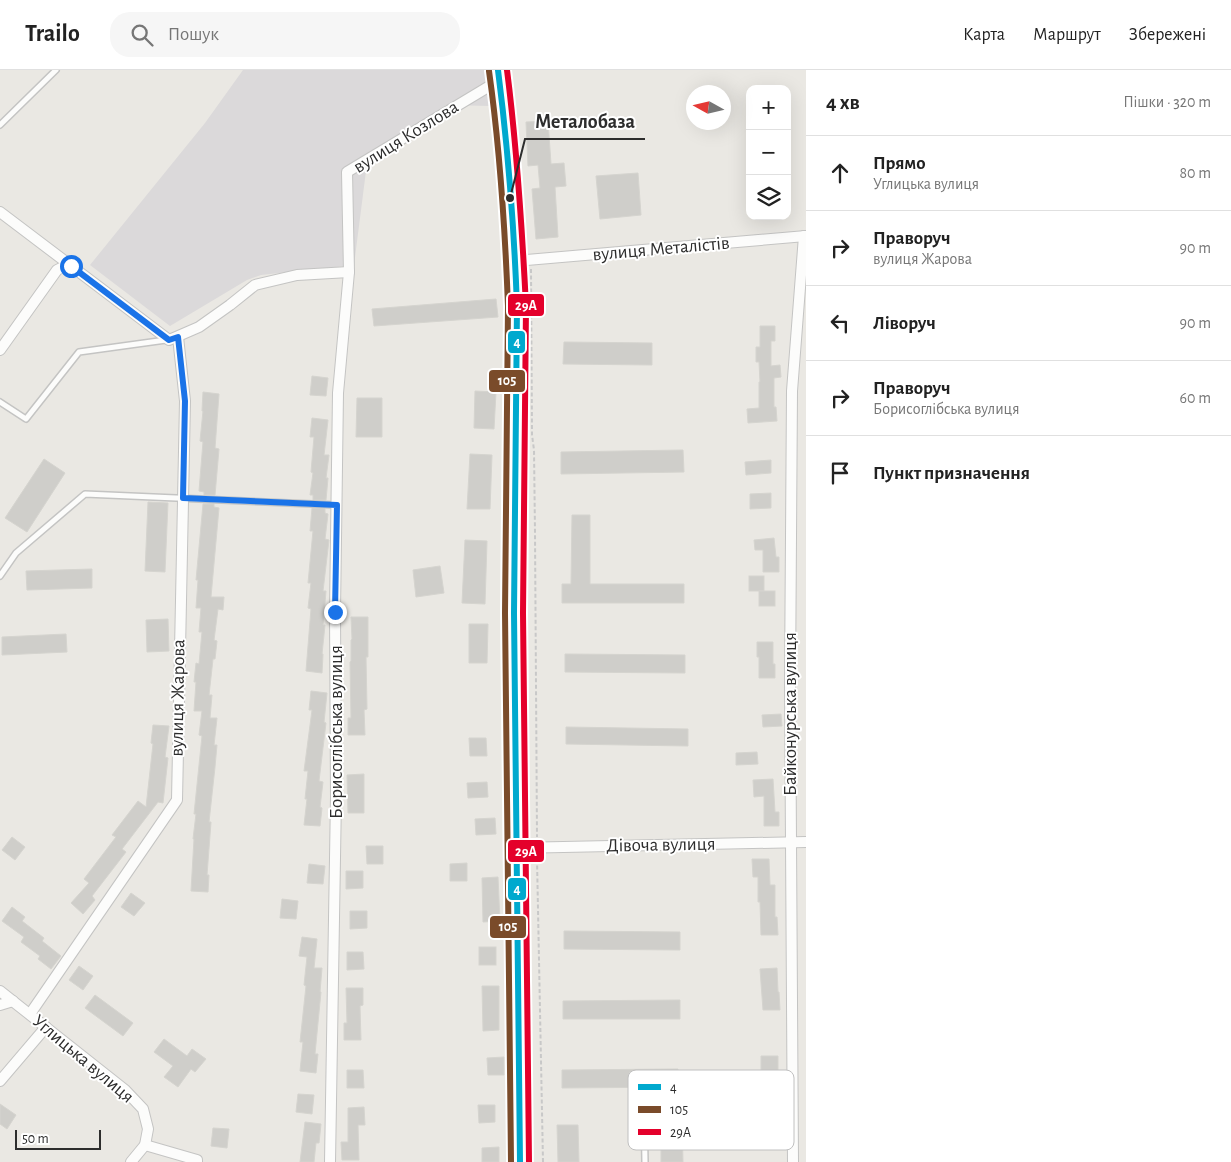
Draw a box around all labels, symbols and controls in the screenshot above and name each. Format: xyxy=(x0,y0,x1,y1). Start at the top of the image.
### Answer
search box xyxy=(110,12,460,57)
icon: search xyxy=(128,21,156,49)
text: Trailo xyxy=(25,22,80,46)
text: Пошук xyxy=(168,25,219,44)
text: Карта xyxy=(963,26,1005,44)
text: Маршрут xyxy=(1033,26,1101,44)
text: Збережені xyxy=(1129,26,1206,44)
north arrow xyxy=(686,85,731,130)
map controls xyxy=(746,85,791,220)
button: + xyxy=(746,85,791,130)
text: 4 хв xyxy=(826,92,860,113)
text: Пішки · 320 m xyxy=(1123,94,1211,110)
street label: вулиця Козлова xyxy=(350,97,462,177)
callout: Металобаза xyxy=(525,104,645,139)
text: Металобаза xyxy=(535,112,636,132)
button: − xyxy=(746,130,791,175)
text: Прямо xyxy=(873,154,926,173)
icon: ahead xyxy=(826,159,854,187)
text: 80 m xyxy=(1180,165,1211,181)
button: layers xyxy=(746,175,791,220)
text: Углицька вулиця xyxy=(873,176,979,192)
text: Праворуч xyxy=(873,229,951,248)
street label: вулиця Металістів xyxy=(592,234,731,264)
icon: right xyxy=(826,234,854,262)
text: 90 m xyxy=(1180,240,1211,256)
text: вулиця Жарова xyxy=(873,251,972,267)
route start xyxy=(60,255,83,278)
line badge: 29A xyxy=(507,293,545,317)
text: 29A xyxy=(515,299,537,313)
icon: left xyxy=(826,309,854,337)
text: Ліворуч xyxy=(873,314,936,333)
text: 90 m xyxy=(1180,315,1211,331)
line badge: 4 xyxy=(507,330,526,354)
text: 4 xyxy=(513,336,521,350)
line badge: 105 xyxy=(488,369,526,393)
text: 105 xyxy=(498,374,516,388)
text: Праворуч xyxy=(873,379,951,398)
icon: right xyxy=(826,384,854,412)
text: 60 m xyxy=(1180,390,1211,406)
text: Борисоглібська вулиця xyxy=(873,401,1019,417)
icon: arrive xyxy=(826,459,854,487)
text: Пункт призначення xyxy=(873,464,1030,483)
route end xyxy=(324,601,347,624)
street label: Байконурська вулиця xyxy=(781,632,800,796)
street label: вулиця Жарова xyxy=(167,639,189,757)
street label: Борисоглібська вулиця xyxy=(327,645,346,819)
street label: Дівоча вулиця xyxy=(606,835,716,855)
line badge: 29A xyxy=(507,839,545,863)
text: 29A xyxy=(515,845,537,859)
line badge: 4 xyxy=(507,877,527,901)
text: 4 xyxy=(513,883,521,897)
line badge: 105 xyxy=(489,915,527,939)
text: 105 xyxy=(499,920,517,934)
street label: Углицька вулиця xyxy=(29,1011,137,1107)
legend xyxy=(628,1070,794,1150)
text: 4 xyxy=(670,1081,677,1095)
text: 105 xyxy=(670,1103,688,1117)
text: 29A xyxy=(670,1126,691,1140)
scale bar xyxy=(15,1127,101,1150)
text: 50 m xyxy=(22,1132,49,1146)

